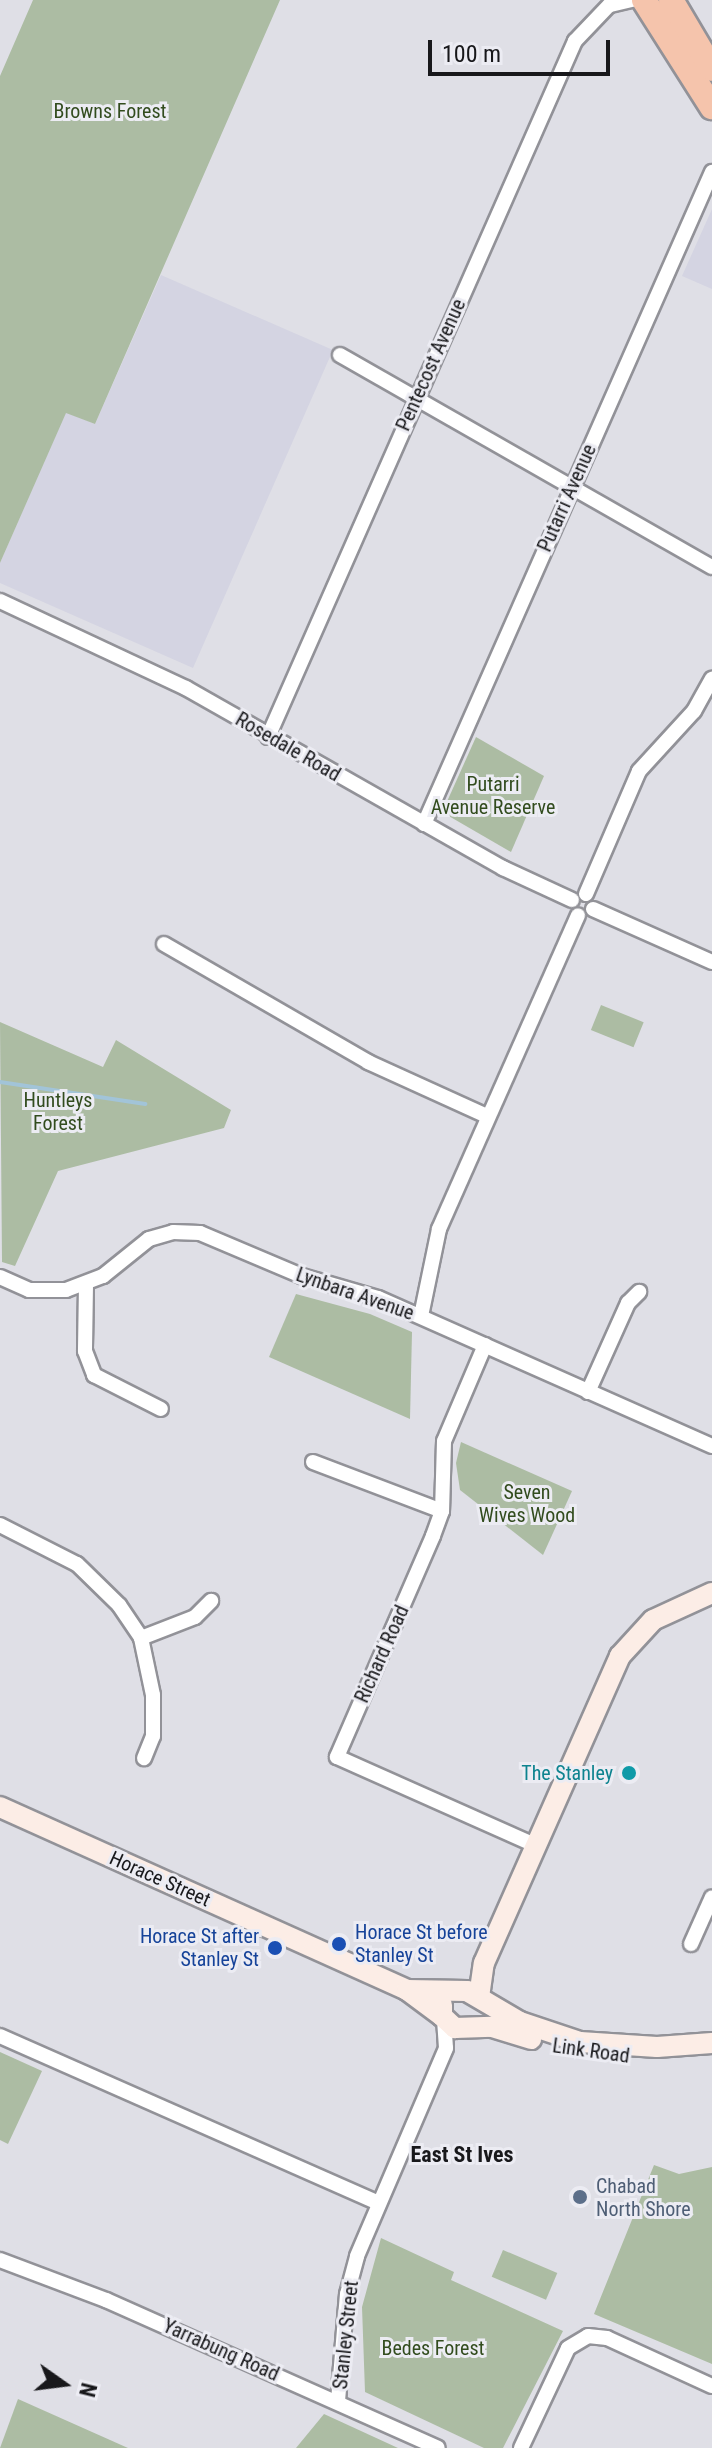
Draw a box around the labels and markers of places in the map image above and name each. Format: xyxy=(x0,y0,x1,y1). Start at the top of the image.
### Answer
place label: The Stanley xyxy=(521,1761,613,1785)
marker: The Stanley xyxy=(620,1764,638,1782)
place label: Horace St before Stanley St xyxy=(355,1920,488,1967)
place label: Horace St after Stanley St xyxy=(140,1924,259,1971)
marker: Horace St before Stanley St xyxy=(330,1935,348,1953)
marker: Horace St after Stanley St xyxy=(266,1939,284,1957)
place label: Chabad North Shore xyxy=(596,2174,691,2221)
marker: Chabad North Shore xyxy=(571,2188,589,2206)

